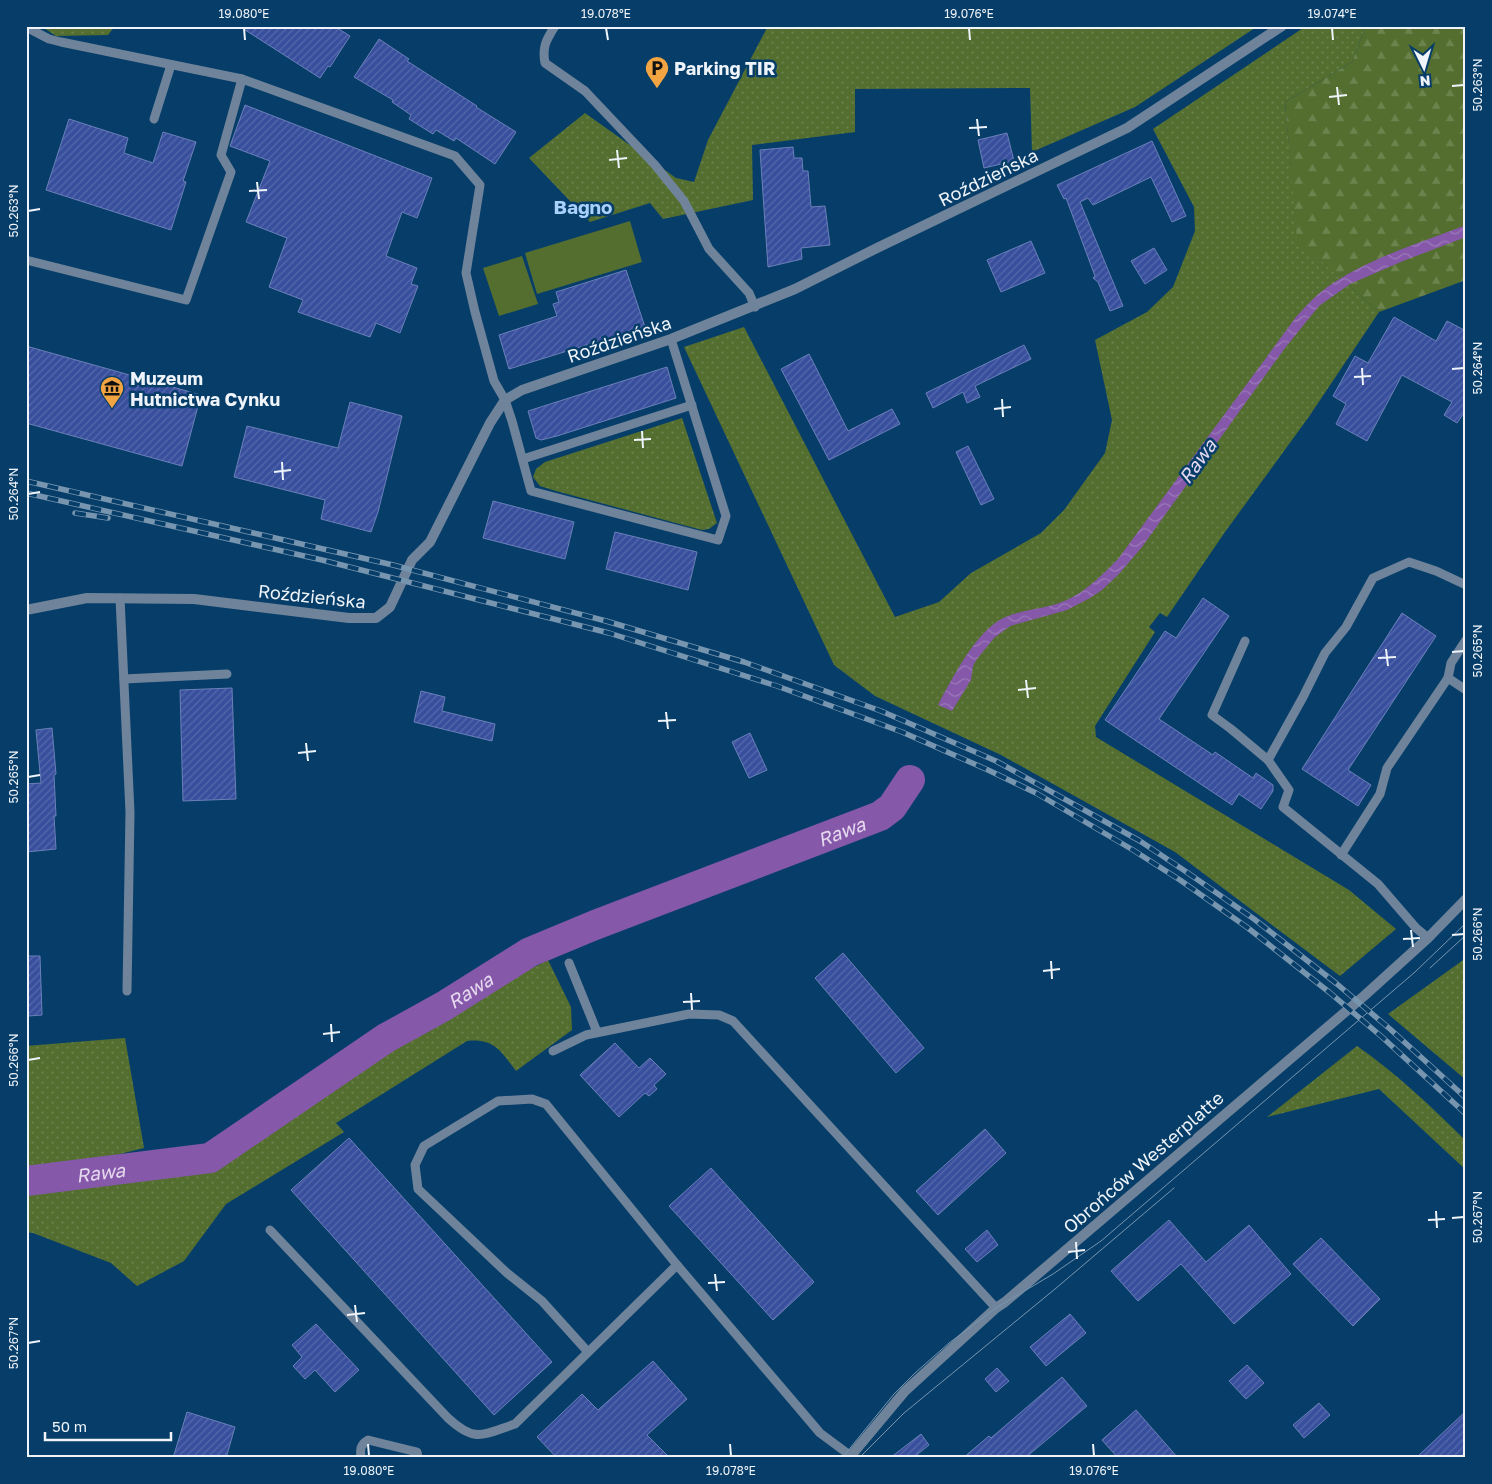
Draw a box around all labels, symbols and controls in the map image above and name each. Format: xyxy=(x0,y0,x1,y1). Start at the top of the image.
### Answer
text: 19.080°E xyxy=(219,6,269,21)
text: 19.078°E xyxy=(581,6,631,21)
text: 19.076°E xyxy=(944,6,994,21)
text: 19.074°E xyxy=(1307,6,1357,21)
north arrow xyxy=(1400,42,1450,92)
parking icon: Parking TIR xyxy=(644,55,670,89)
place label: Parking TIR xyxy=(674,57,775,79)
text: 50.263°N xyxy=(1470,58,1485,112)
text: N xyxy=(1419,73,1431,90)
street label: Roździeńska xyxy=(934,143,1042,211)
text: 50.263°N xyxy=(6,184,21,238)
district label: Bagno xyxy=(554,195,613,218)
street label: Roździeńska xyxy=(564,311,674,367)
text: 50.264°N xyxy=(1470,342,1485,394)
place label: Muzeum Hutnictwa Cynku xyxy=(130,367,280,410)
museum icon: Muzeum Hutnictwa Cynku xyxy=(99,375,125,409)
water label: Rawa xyxy=(1173,433,1221,488)
text: 50.264°N xyxy=(6,468,21,520)
street label: Roździeńska xyxy=(257,579,367,613)
text: 50.265°N xyxy=(1470,625,1485,677)
text: 50.265°N xyxy=(6,751,21,803)
water label: Rawa xyxy=(814,811,869,850)
text: 50.266°N xyxy=(1470,907,1485,961)
water label: Rawa xyxy=(443,966,498,1013)
text: 50.266°N xyxy=(6,1033,21,1087)
street label: Obrońców Westerplatte xyxy=(1058,1086,1228,1238)
water label: Rawa xyxy=(75,1157,127,1186)
text: 50.267°N xyxy=(1470,1191,1485,1243)
text: 50.267°N xyxy=(6,1317,21,1369)
scale bar xyxy=(45,1409,171,1441)
text: 50 m xyxy=(52,1417,87,1435)
text: 19.080°E xyxy=(344,1463,394,1478)
text: 19.078°E xyxy=(706,1463,756,1478)
text: 19.076°E xyxy=(1069,1463,1119,1478)

